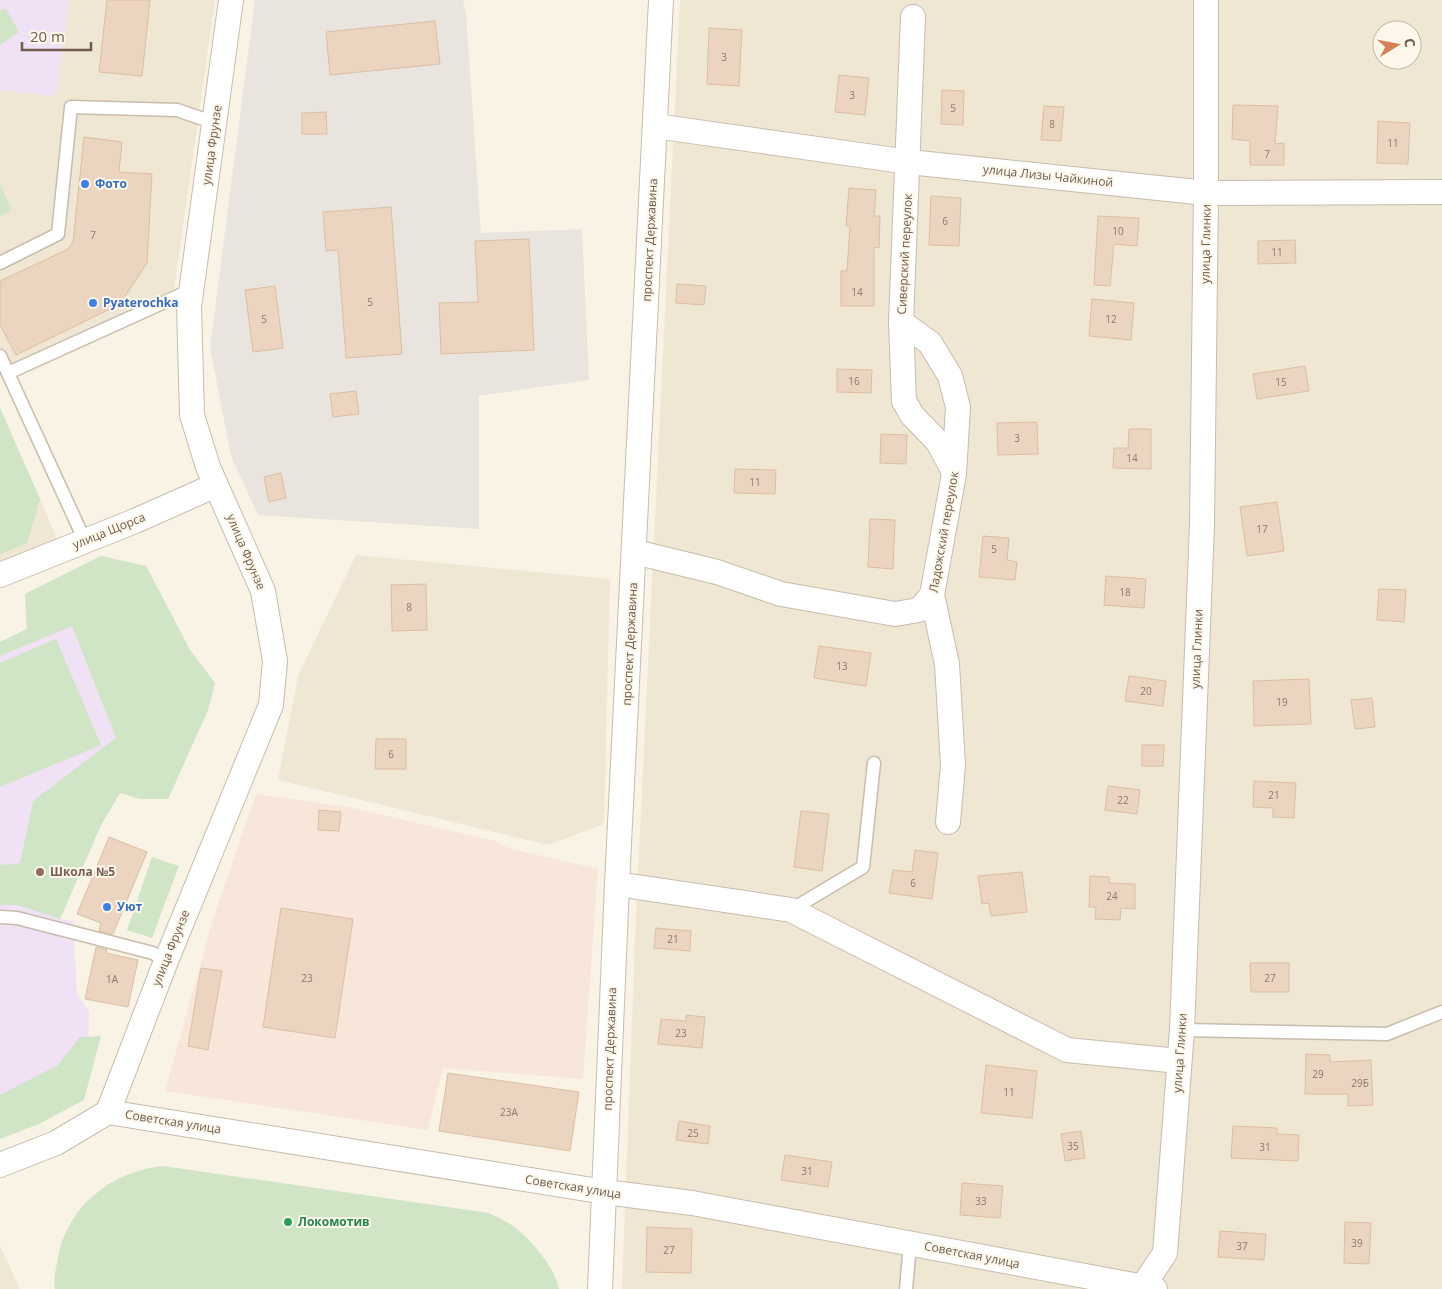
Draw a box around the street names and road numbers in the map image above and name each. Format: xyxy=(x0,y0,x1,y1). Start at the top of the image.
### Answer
street label: улица Фрунзе xyxy=(197,103,226,186)
street label: улица Лизы Чайкиной xyxy=(982,160,1114,191)
street label: проспект Державина xyxy=(638,178,661,302)
street label: Сиверский переулок xyxy=(893,192,916,315)
street label: улица Глинки xyxy=(1196,204,1215,284)
street label: Ладожский переулок xyxy=(924,469,963,594)
street label: улица Щорса xyxy=(70,508,148,553)
street label: улица Фрунзе xyxy=(223,511,270,593)
street label: проспект Державина xyxy=(618,582,641,706)
street label: улица Глинки xyxy=(1187,609,1206,689)
street label: улица Фрунзе xyxy=(148,907,194,988)
street label: проспект Державина xyxy=(599,987,620,1111)
street label: улица Глинки xyxy=(1168,1012,1191,1093)
street label: Советская улица xyxy=(124,1106,222,1137)
street label: Советская улица xyxy=(524,1171,622,1202)
street label: Советская улица xyxy=(923,1237,1021,1272)

